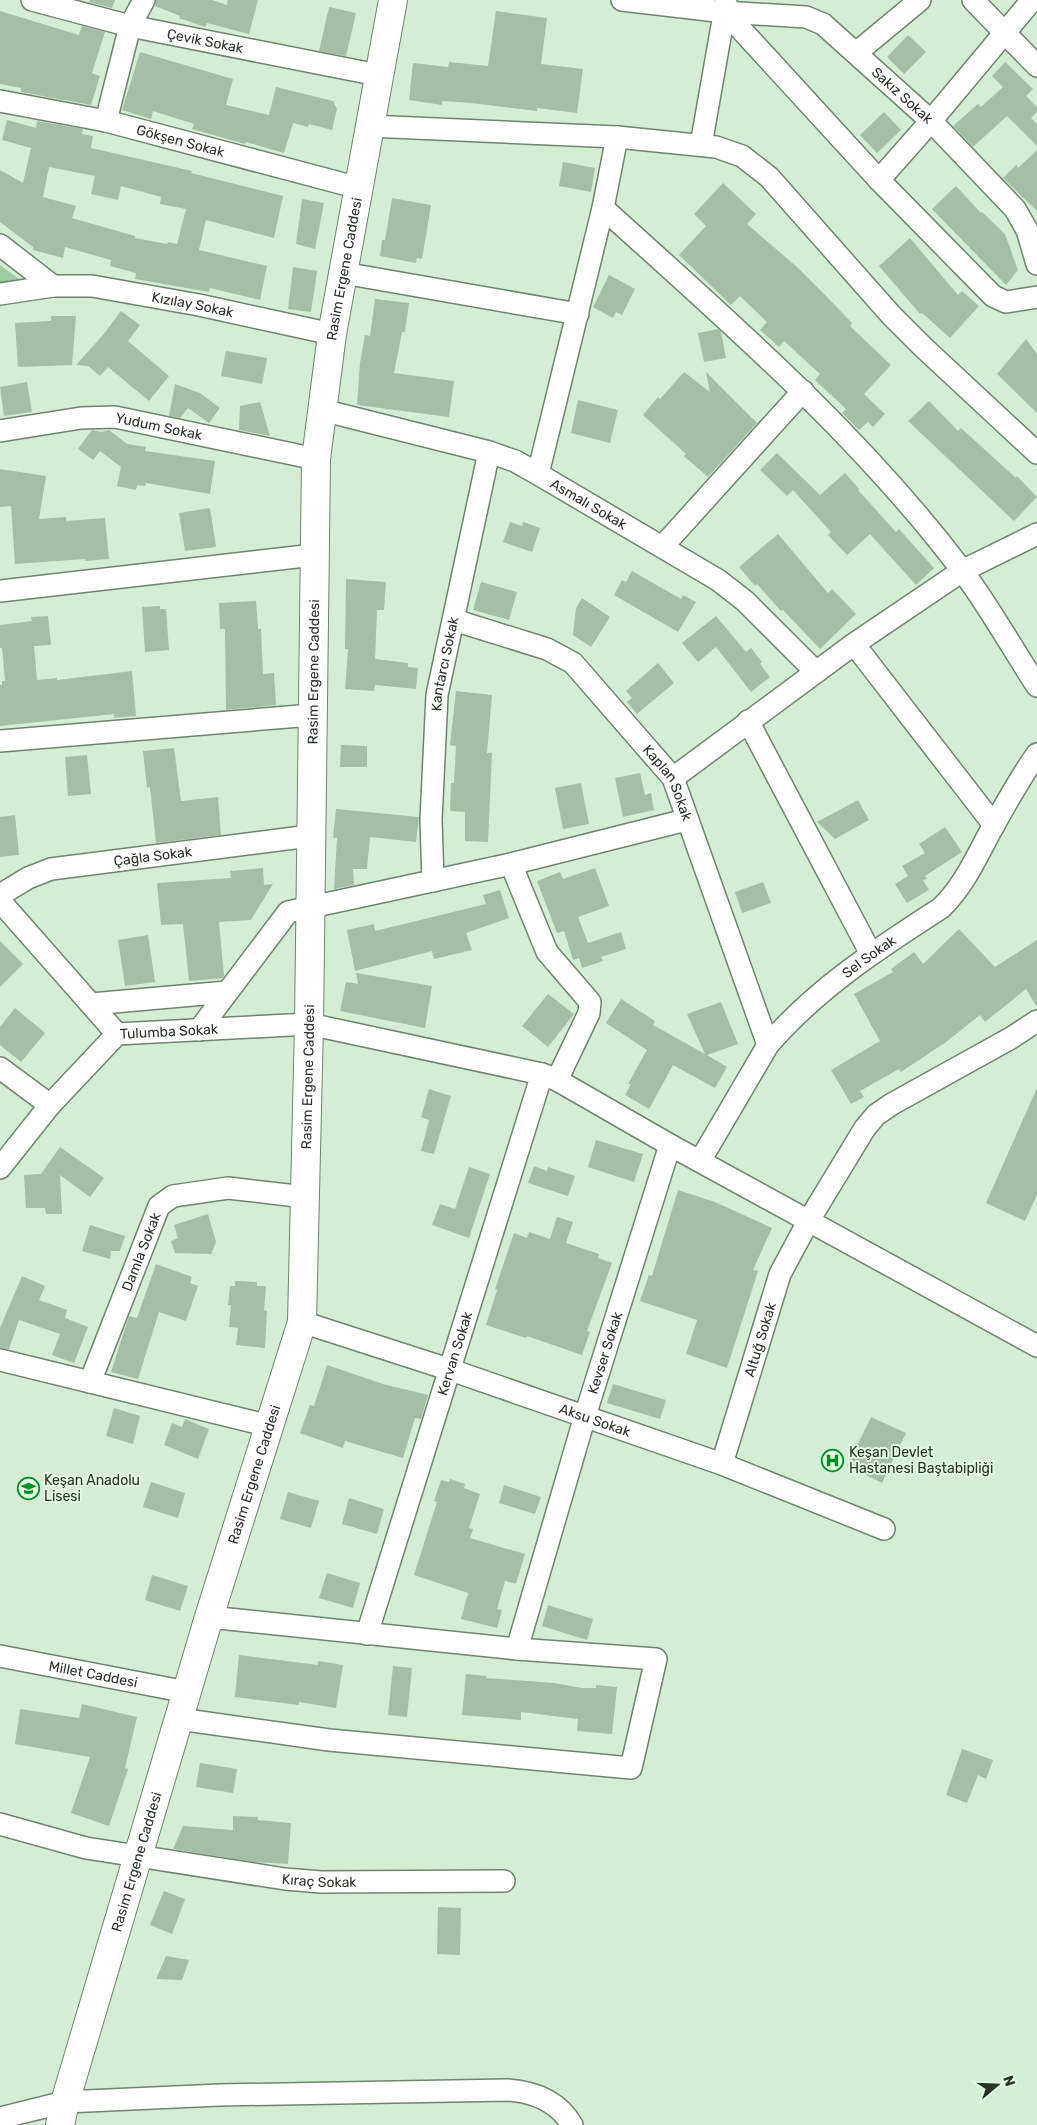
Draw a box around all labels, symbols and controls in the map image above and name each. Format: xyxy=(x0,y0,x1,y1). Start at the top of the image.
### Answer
street label: Çevik Sokak xyxy=(165,25,245,57)
street label: Sakız Sokak xyxy=(868,64,937,128)
street label: Gökşen Sokak xyxy=(135,121,227,161)
street label: Rasim Ergene Caddesi xyxy=(323,196,366,342)
street label: Kızılay Sokak xyxy=(150,289,236,321)
street label: Yudum Sokak xyxy=(114,409,204,444)
street label: Asmalı Sokak xyxy=(547,475,630,534)
street label: Rasim Ergene Caddesi xyxy=(304,599,323,745)
street label: Kantarcı Sokak xyxy=(428,614,463,712)
street label: Kaplan Sokak xyxy=(639,741,696,824)
street label: Çağla Sokak xyxy=(113,843,194,870)
street label: Sel Sokak xyxy=(839,931,900,982)
street label: Rasim Ergene Caddesi xyxy=(298,1004,318,1150)
street label: Tulumba Sokak xyxy=(119,1021,219,1043)
street label: Damla Sokak xyxy=(118,1209,165,1294)
street label: Altuğ Sokak xyxy=(741,1300,780,1379)
street label: Kervan Sokak xyxy=(434,1309,477,1398)
street label: Kevser Sokak xyxy=(584,1309,626,1396)
street label: Aksu Sokak xyxy=(557,1400,633,1441)
street label: Rasim Ergene Caddesi xyxy=(225,1403,284,1546)
place label: Keşan Devlet Hastanesi Baştabipliği xyxy=(849,1444,993,1477)
hospital icon: Keşan Devlet Hastanesi Baştabipliği xyxy=(821,1448,845,1472)
place label: Keşan Anadolu Lisesi xyxy=(44,1472,140,1505)
school or university icon: Keşan Anadolu Lisesi xyxy=(16,1476,40,1500)
street label: Millet Caddesi xyxy=(47,1658,139,1691)
street label: Rasim Ergene Caddesi xyxy=(108,1790,166,1934)
street label: Kıraç Sokak xyxy=(281,1871,357,1891)
north arrow xyxy=(972,2060,1022,2110)
text: N xyxy=(999,2073,1018,2088)

